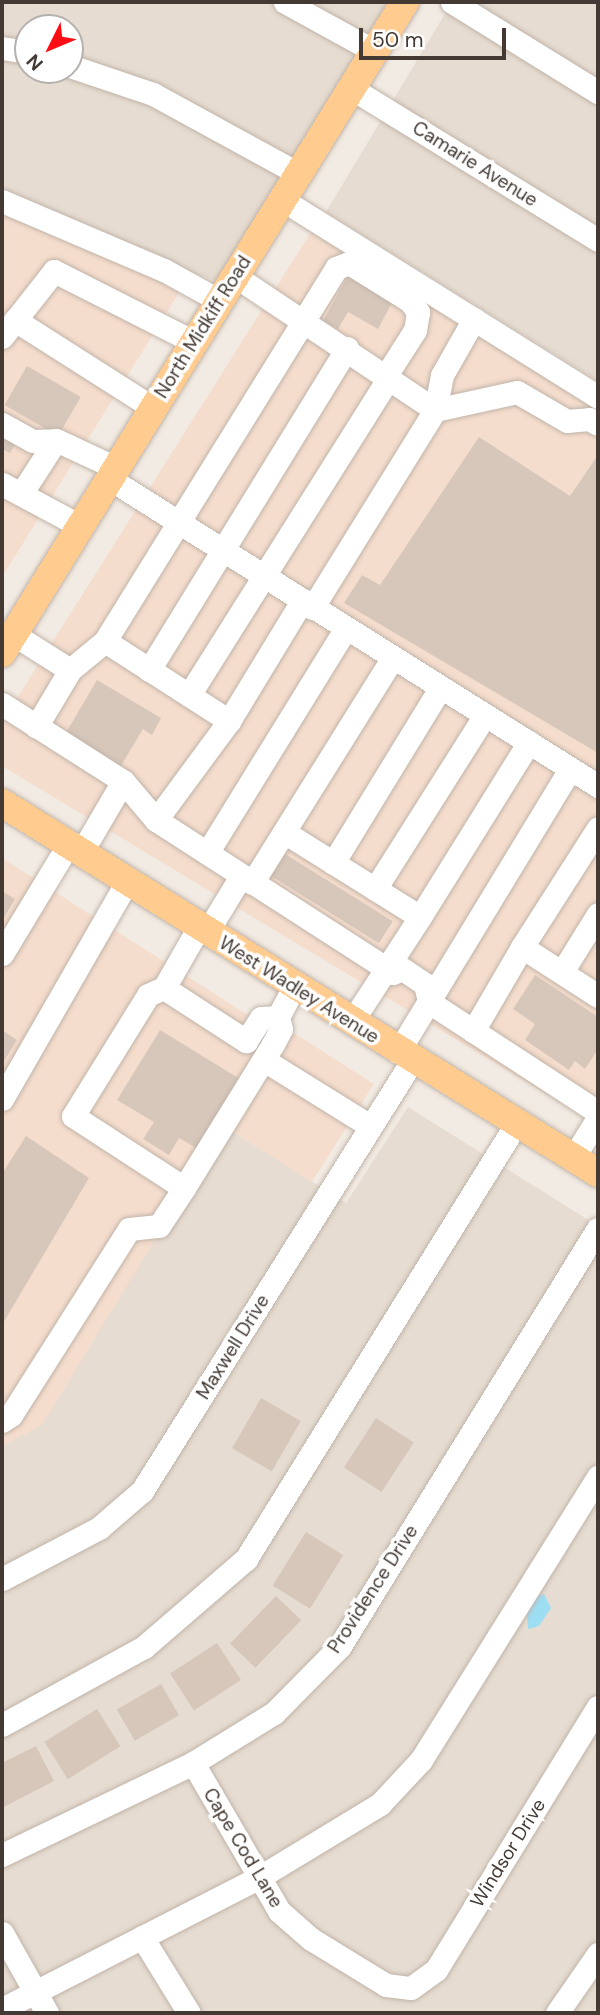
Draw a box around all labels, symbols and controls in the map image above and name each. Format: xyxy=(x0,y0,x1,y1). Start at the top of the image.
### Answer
north arrow xyxy=(14,14,84,84)
scale bar xyxy=(362,14,509,58)
text: 50 m xyxy=(372,26,423,54)
text: N xyxy=(21,49,49,76)
street label: Camarie Avenue xyxy=(408,116,542,212)
street label: North Midkiff Road xyxy=(150,252,256,402)
street label: West Wadley Avenue xyxy=(215,931,383,1049)
street label: Maxwell Drive xyxy=(192,1290,274,1404)
street label: Providence Drive xyxy=(323,1521,423,1657)
street label: Cape Cod Lane xyxy=(198,1784,288,1912)
street label: Windsor Drive xyxy=(466,1795,550,1911)

